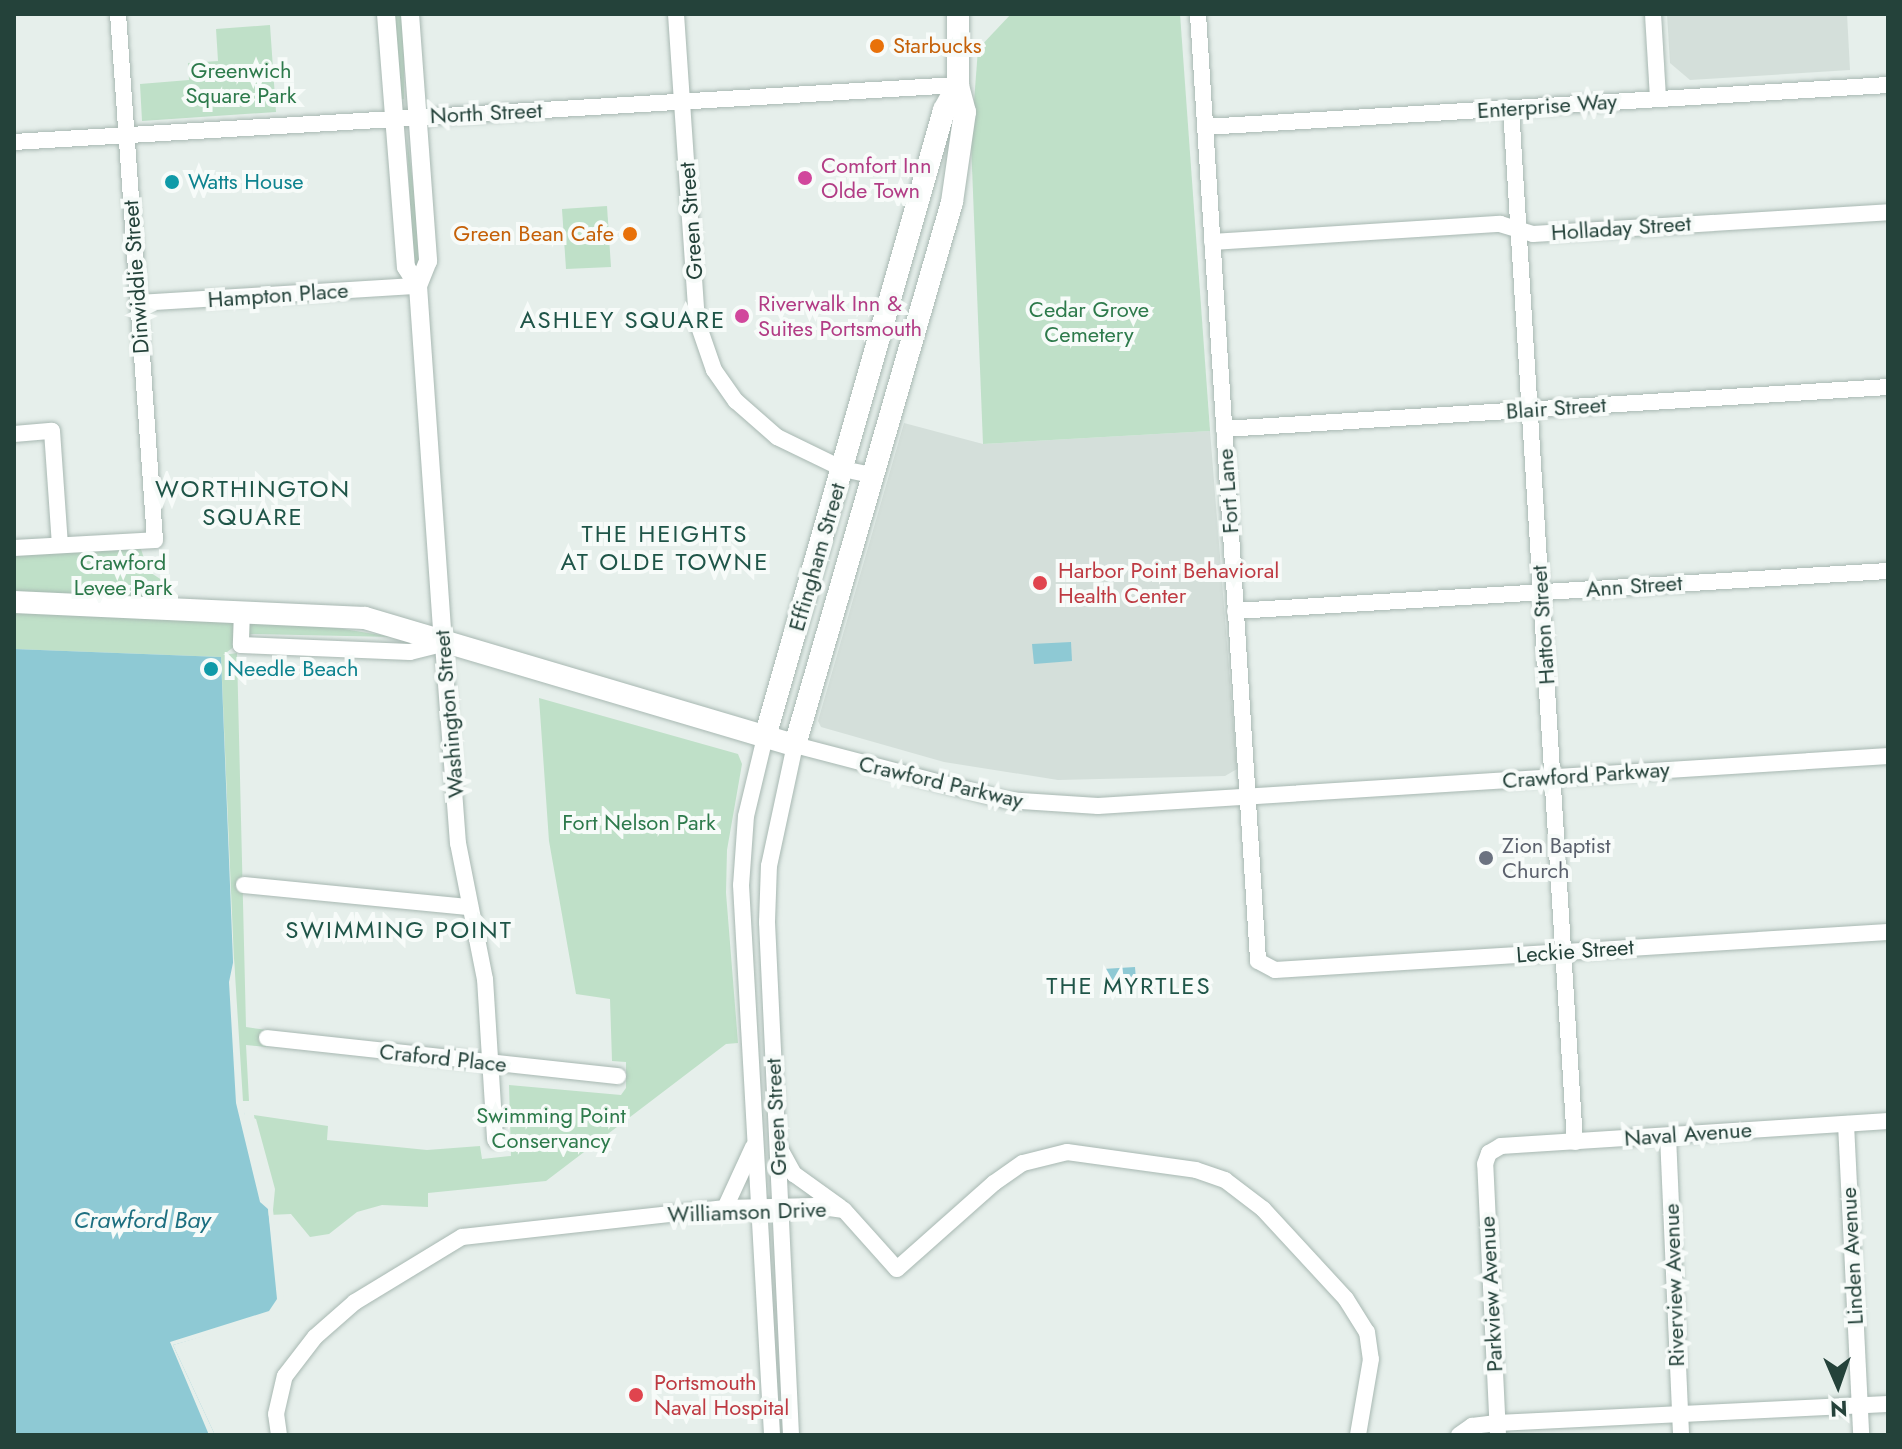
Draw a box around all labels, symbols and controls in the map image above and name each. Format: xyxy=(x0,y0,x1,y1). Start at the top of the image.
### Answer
place label: Starbucks xyxy=(893,33,982,59)
marker: Starbucks xyxy=(868,37,886,55)
park label: Greenwich Square Park xyxy=(185,57,297,108)
street label: Enterprise Way xyxy=(1476,88,1618,124)
street label: North Street xyxy=(429,97,543,129)
place label: Comfort Inn Olde Town xyxy=(821,152,931,204)
street label: Green Street xyxy=(674,161,708,281)
place label: Watts House xyxy=(188,169,304,195)
marker: Comfort Inn Olde Town xyxy=(796,169,814,187)
marker: Watts House xyxy=(163,173,181,191)
street label: Dinwiddie Street xyxy=(117,199,155,355)
street label: Holladay Street xyxy=(1550,210,1692,246)
place label: Green Bean Cafe xyxy=(453,221,614,247)
marker: Green Bean Cafe xyxy=(621,225,639,243)
street label: Hampton Place xyxy=(207,277,349,313)
place label: Riverwalk Inn & Suites Portsmouth xyxy=(758,290,922,342)
park label: Cedar Grove Cemetery xyxy=(1029,296,1149,348)
district label: ASHLEY SQUARE xyxy=(520,306,726,334)
marker: Riverwalk Inn & Suites Portsmouth xyxy=(733,307,751,325)
street label: Blair Street xyxy=(1505,391,1607,425)
street label: Fort Lane xyxy=(1212,448,1244,534)
district label: WORTHINGTON SQUARE xyxy=(155,475,351,531)
street label: Effingham Street xyxy=(783,480,851,634)
district label: THE HEIGHTS AT OLDE TOWNE xyxy=(561,520,769,576)
park label: Crawford Levee Park xyxy=(74,549,172,600)
place label: Harbor Point Behavioral Health Center xyxy=(1058,557,1279,608)
street label: Hatton Street xyxy=(1526,564,1560,686)
street label: Ann Street xyxy=(1585,569,1683,603)
marker: Harbor Point Behavioral Health Center xyxy=(1029,572,1051,594)
street label: Washington Street xyxy=(429,629,469,799)
place label: Needle Beach xyxy=(227,656,358,682)
marker: Needle Beach xyxy=(202,660,220,678)
street label: Crawford Parkway xyxy=(856,750,1026,814)
street label: Crawford Parkway xyxy=(1501,756,1671,794)
park label: Fort Nelson Park xyxy=(562,810,716,836)
place label: Zion Baptist Church xyxy=(1502,832,1610,884)
marker: Zion Baptist Church xyxy=(1477,849,1495,867)
district label: SWIMMING POINT xyxy=(285,916,513,944)
street label: Leckie Street xyxy=(1515,934,1635,968)
district label: THE MYRTLES xyxy=(1046,972,1212,1000)
street label: Craford Place xyxy=(378,1038,508,1078)
street label: Green Street xyxy=(760,1058,792,1176)
park label: Swimming Point Conservancy xyxy=(476,1102,626,1154)
street label: Naval Avenue xyxy=(1623,1116,1753,1152)
street label: Linden Avenue xyxy=(1835,1187,1869,1325)
street label: Williamson Drive xyxy=(667,1196,827,1228)
street label: Riverview Avenue xyxy=(1658,1203,1690,1367)
water label: Crawford Bay xyxy=(73,1206,211,1234)
street label: Parkview Avenue xyxy=(1474,1215,1508,1373)
north arrow xyxy=(1798,1345,1878,1425)
place label: Portsmouth Naval Hospital xyxy=(654,1369,789,1420)
marker: Portsmouth Naval Hospital xyxy=(625,1384,647,1406)
text: N xyxy=(1830,1393,1848,1425)

